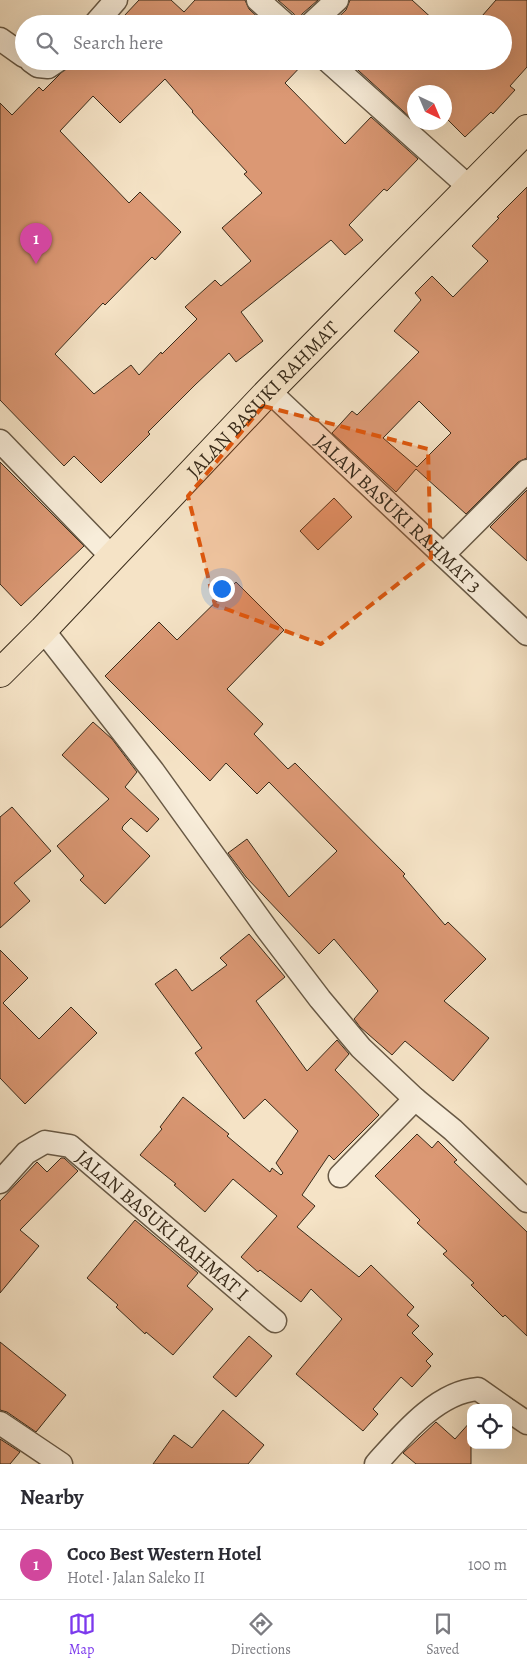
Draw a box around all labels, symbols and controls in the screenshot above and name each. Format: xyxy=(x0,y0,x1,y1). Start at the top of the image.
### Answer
search box xyxy=(15,15,512,70)
icon: search xyxy=(33,29,61,57)
text: Search here xyxy=(73,30,163,56)
north arrow xyxy=(407,85,452,130)
pin: 1 xyxy=(20,223,52,264)
street label: JALAN BASUKI RAHMAT xyxy=(181,315,345,484)
street label: JALAN BASUKI RAHMAT 3 xyxy=(309,428,488,599)
your location xyxy=(209,576,235,602)
street label: JALAN BASUKI RAHMAT I xyxy=(70,1144,255,1307)
map controls xyxy=(467,1404,512,1449)
button: locate xyxy=(467,1404,512,1449)
text: Nearby xyxy=(20,1483,83,1511)
text: Coco Best Western Hotel xyxy=(67,1541,261,1567)
text: 1 xyxy=(33,1554,39,1576)
text: 100 m xyxy=(468,1554,507,1576)
text: Hotel · Jalan Saleko II xyxy=(67,1567,205,1589)
tab: Map xyxy=(68,1610,96,1659)
tab: Directions xyxy=(231,1610,291,1659)
tab: Saved xyxy=(426,1610,459,1659)

